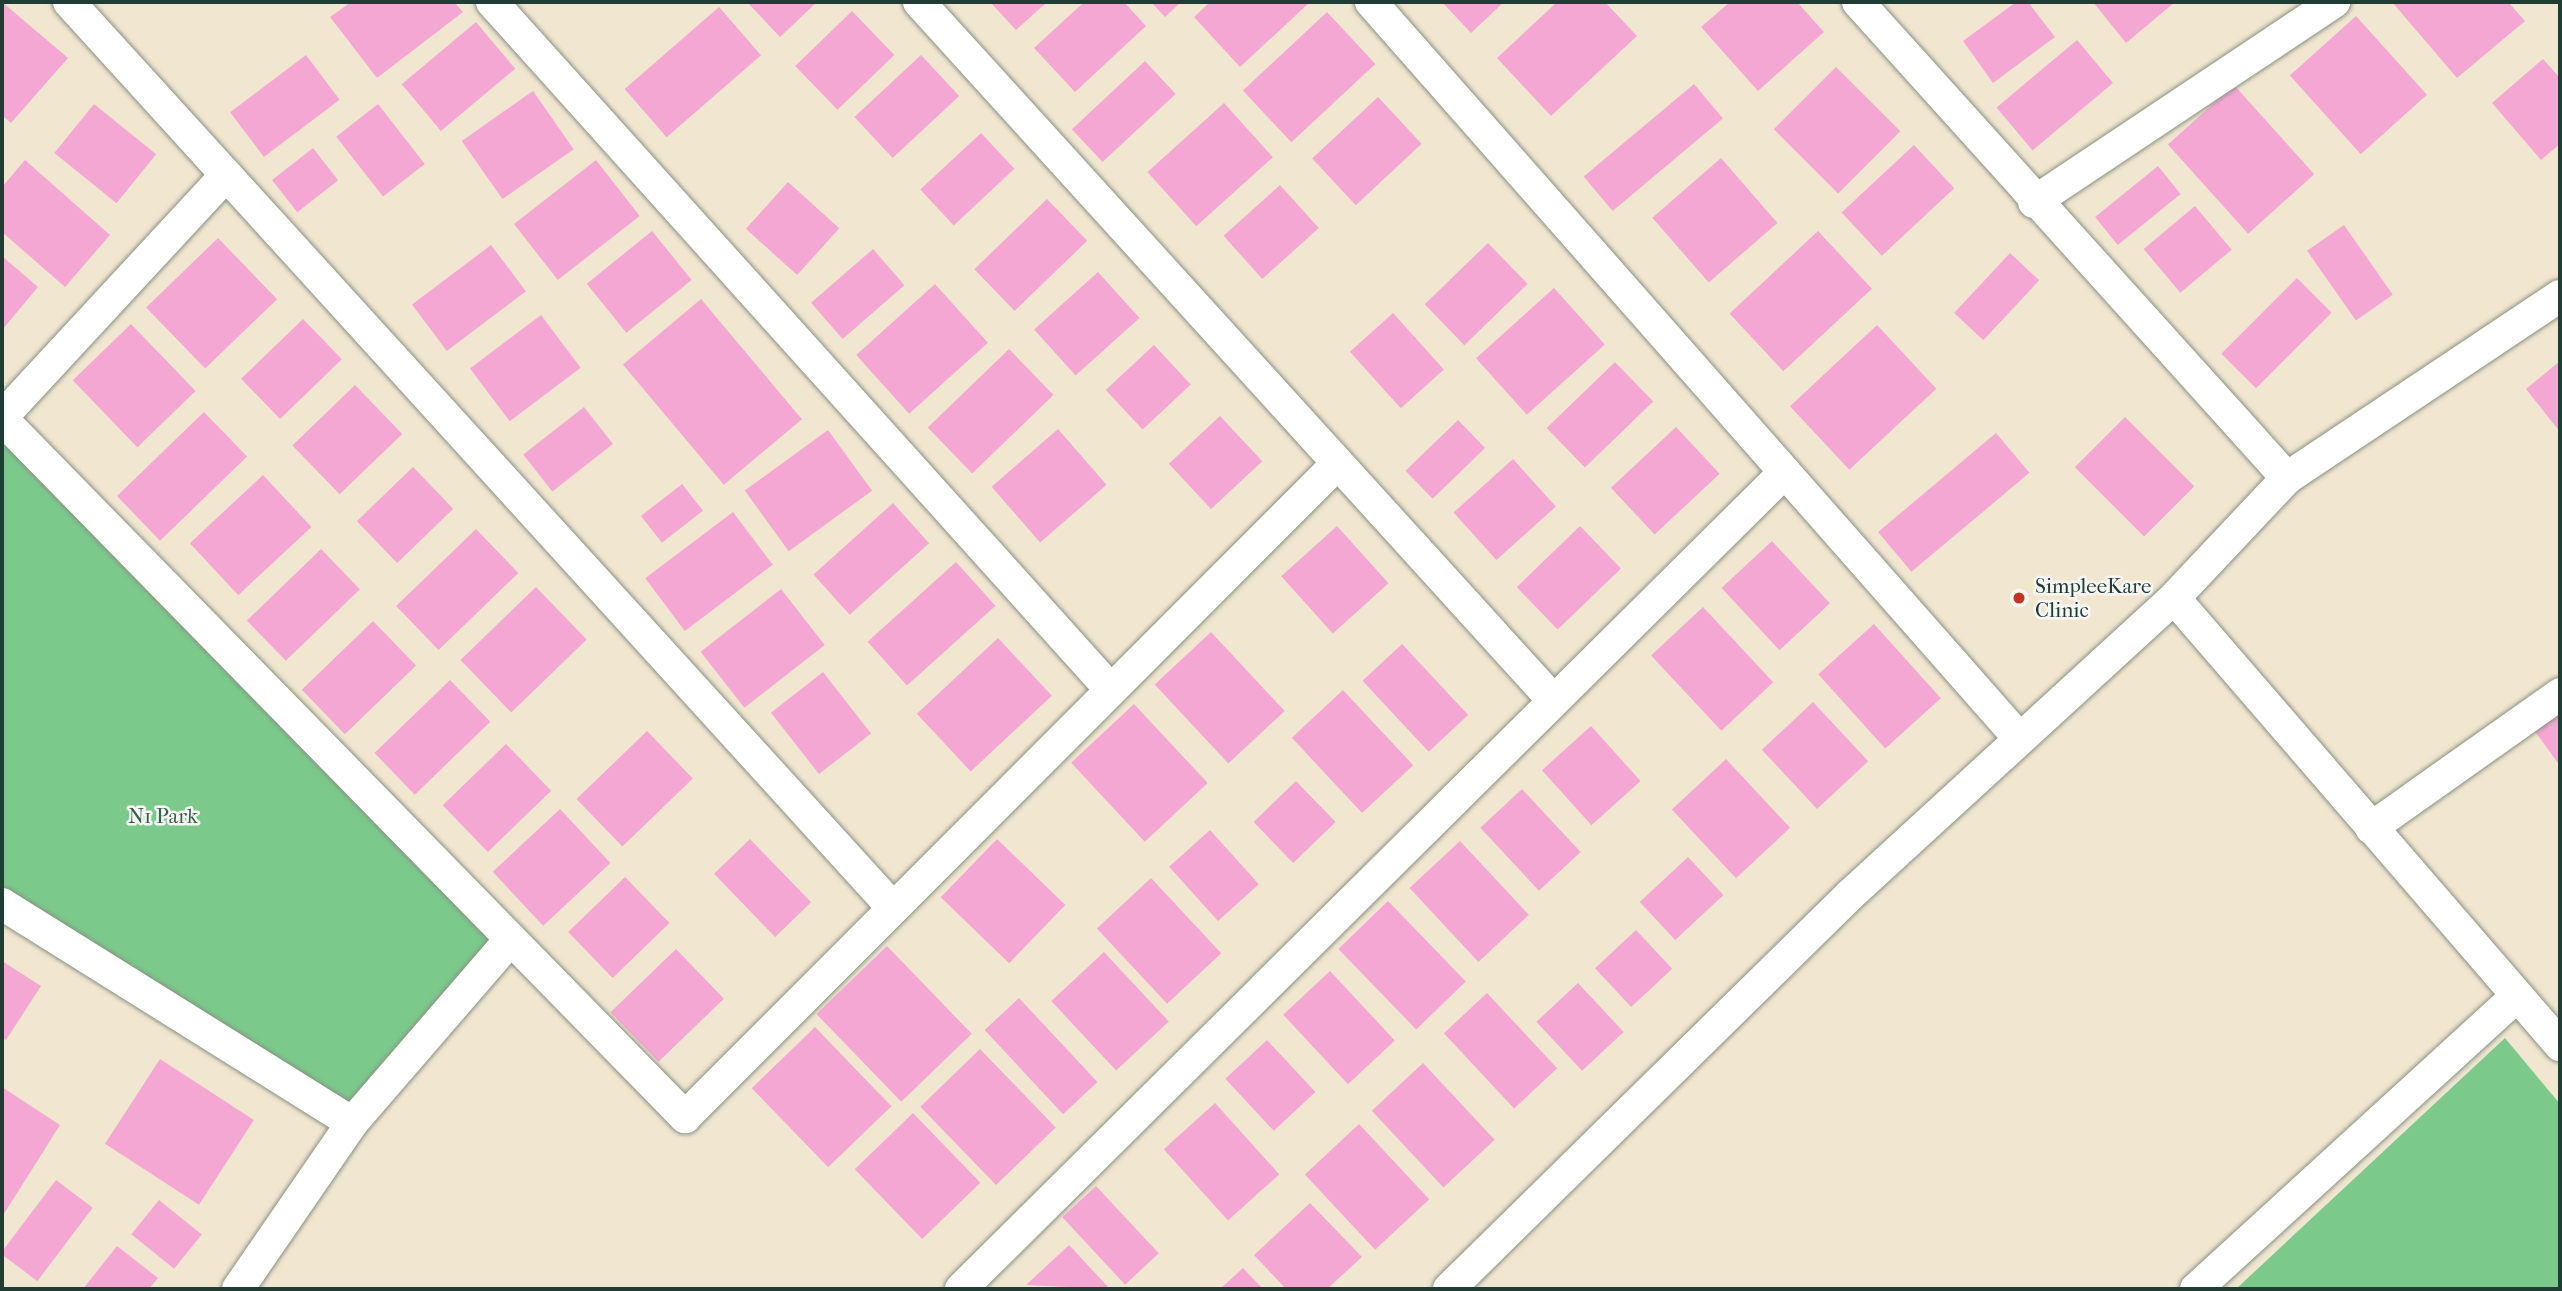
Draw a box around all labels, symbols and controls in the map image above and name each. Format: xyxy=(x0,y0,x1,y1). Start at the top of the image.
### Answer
place label: SimpleeKare Clinic xyxy=(2035,573,2151,623)
marker: SimpleeKare Clinic xyxy=(2009,588,2029,608)
park label: N1 Park xyxy=(128,803,198,829)

